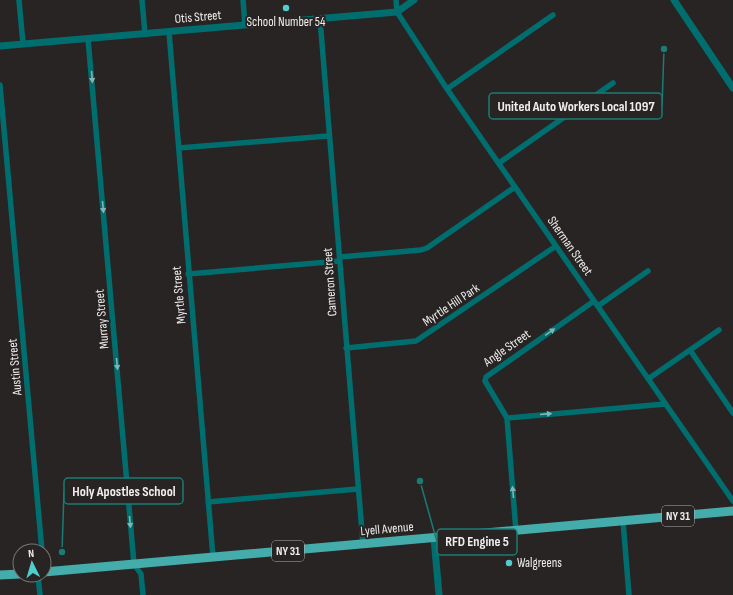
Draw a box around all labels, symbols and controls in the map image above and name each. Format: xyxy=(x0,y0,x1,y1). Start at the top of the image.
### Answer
marker: School Number 54 xyxy=(281,3,291,13)
street label: Otis Street xyxy=(174,7,222,27)
place label: School Number 54 xyxy=(246,14,326,30)
one-way arrow xyxy=(88,71,95,83)
callout: United Auto Workers Local 1097 xyxy=(489,93,662,119)
text: United Auto Workers Local 1097 xyxy=(497,98,655,115)
one-way arrow xyxy=(100,201,106,213)
street label: Sherman Street xyxy=(544,213,596,279)
street label: Cameron Street xyxy=(320,247,340,317)
street label: Myrtle Street xyxy=(169,266,189,324)
street label: Myrtle Hill Park xyxy=(419,280,483,330)
street label: Murray Street xyxy=(91,288,113,350)
street label: Angle Street xyxy=(480,326,534,371)
one-way arrow xyxy=(544,328,555,336)
street label: Austin Street xyxy=(5,338,26,397)
one-way arrow xyxy=(113,358,120,370)
one-way arrow xyxy=(540,411,552,418)
callout: Holy Apostles School xyxy=(64,478,183,504)
text: Holy Apostles School xyxy=(72,483,176,500)
one-way arrow xyxy=(509,486,516,498)
road number: NY 31 xyxy=(662,506,694,526)
one-way arrow xyxy=(127,516,133,528)
street label: Lyell Avenue xyxy=(360,519,414,539)
callout: RFD Engine 5 xyxy=(437,529,517,555)
text: RFD Engine 5 xyxy=(445,533,509,550)
road number: NY 31 xyxy=(272,541,304,561)
north arrow xyxy=(12,543,52,583)
text: N xyxy=(28,547,35,560)
place label: Walgreens xyxy=(517,555,562,571)
marker: Walgreens xyxy=(504,558,514,568)

